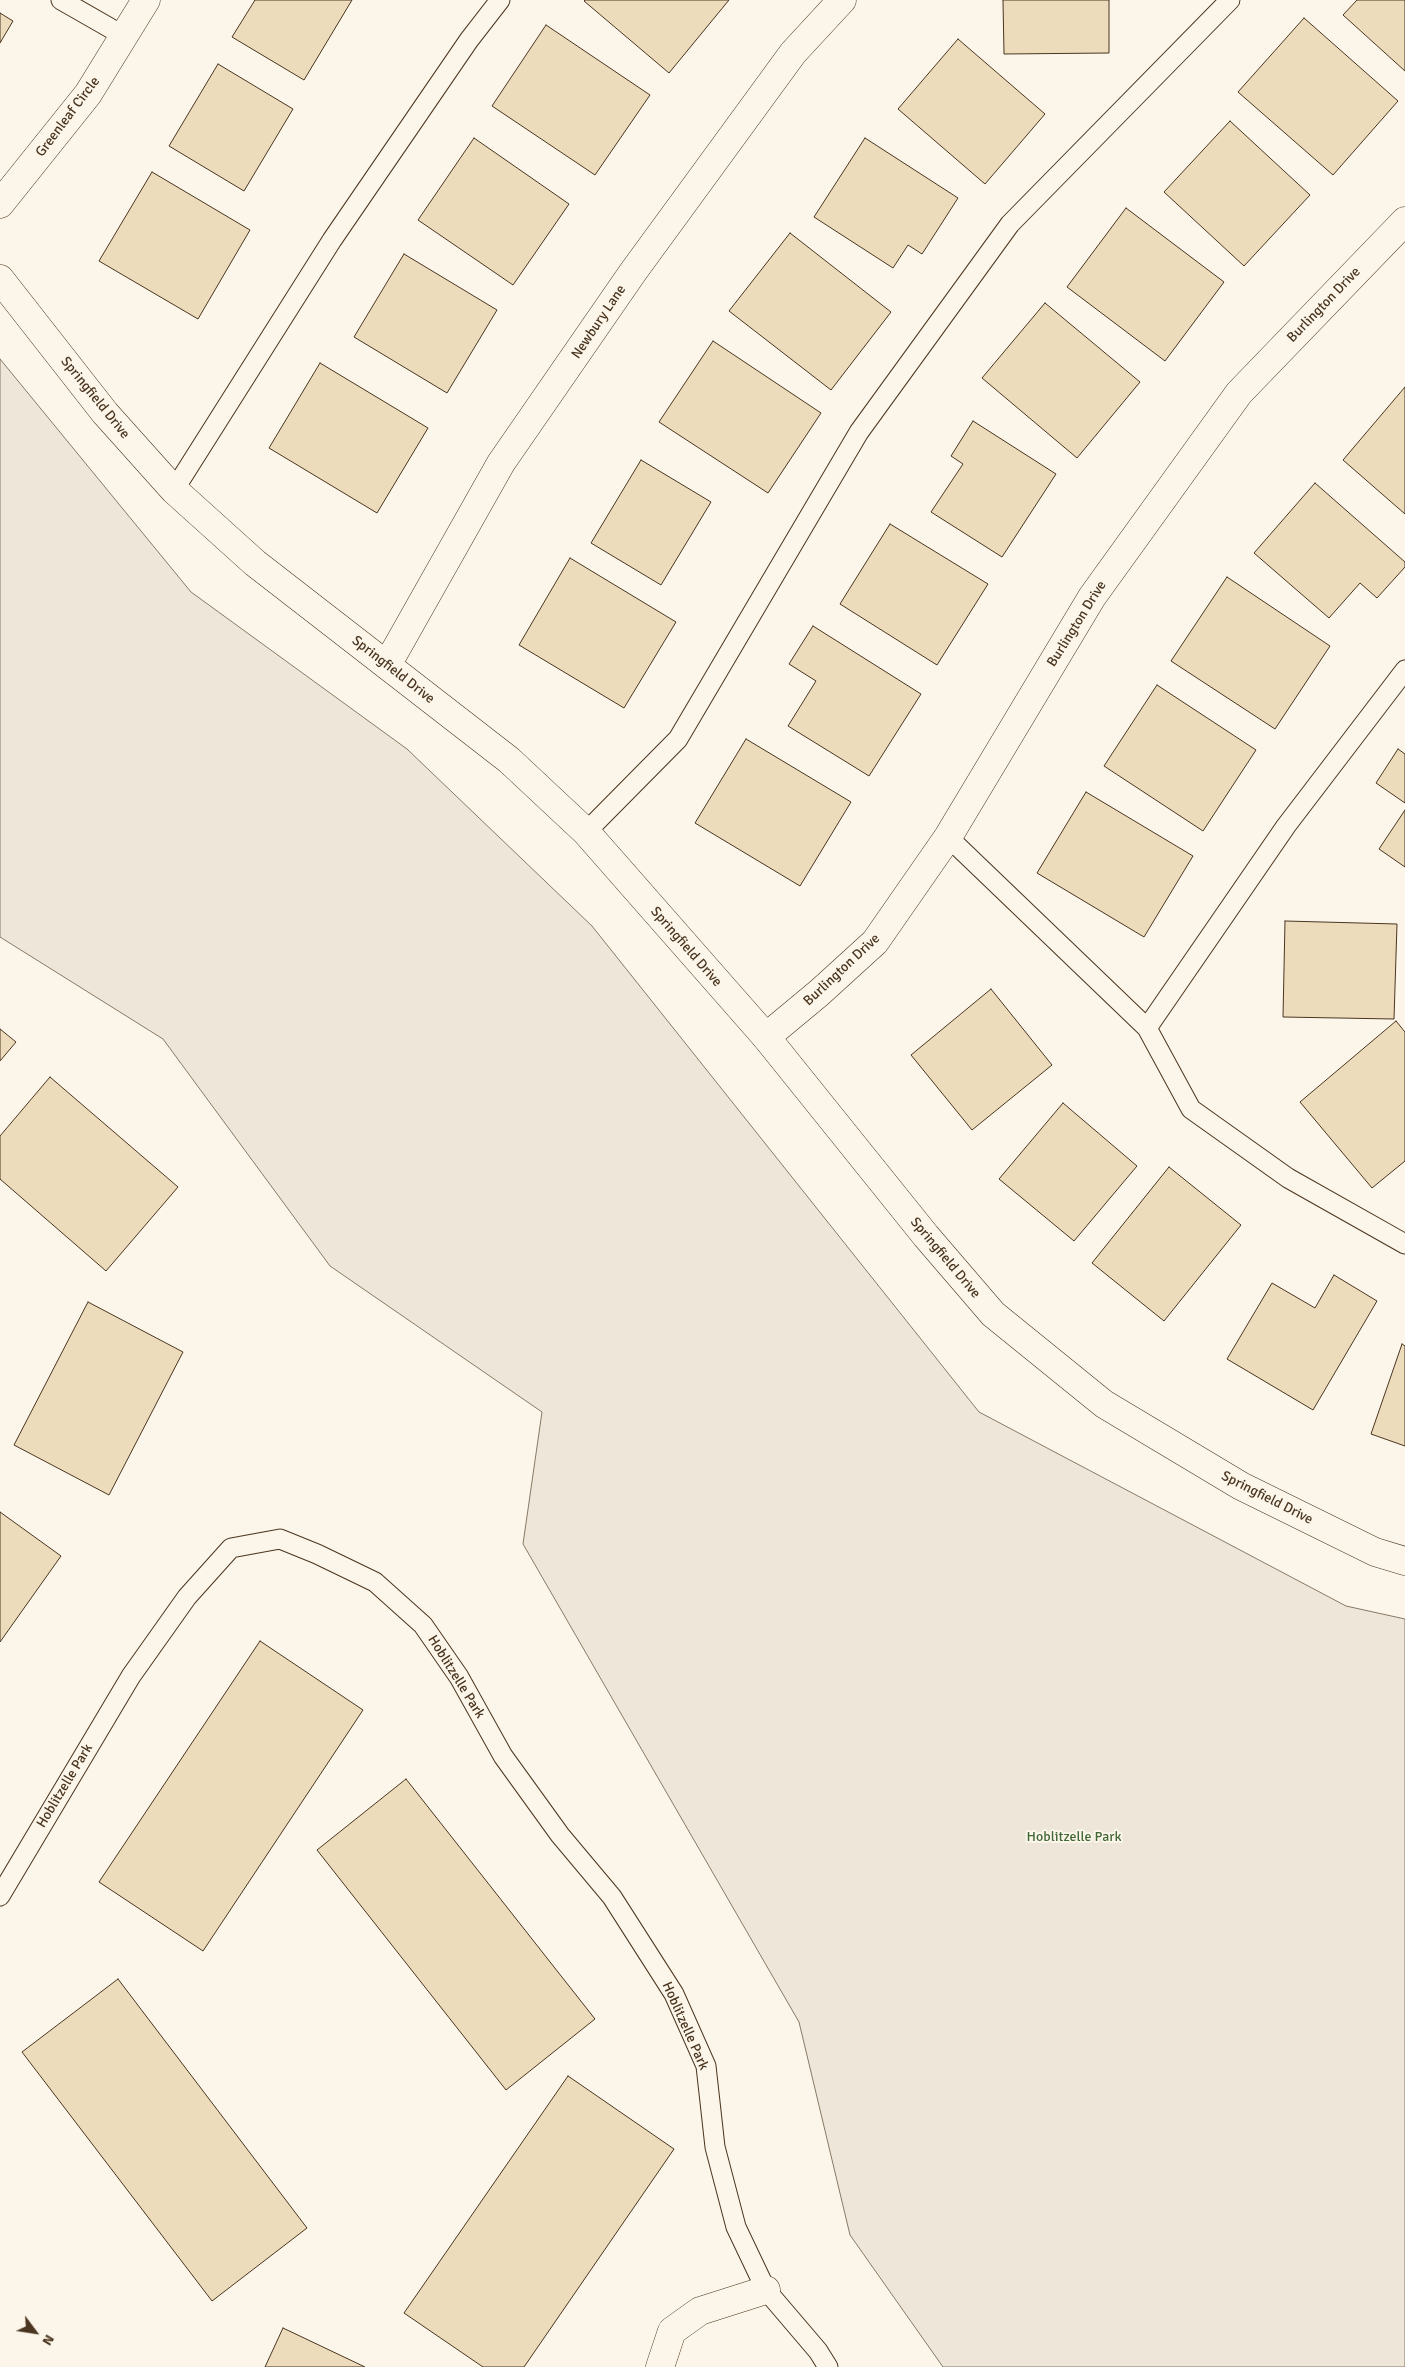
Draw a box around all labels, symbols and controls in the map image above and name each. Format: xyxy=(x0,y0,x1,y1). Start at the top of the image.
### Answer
street label: Greenleaf Circle xyxy=(32,74,104,160)
street label: Burlington Drive xyxy=(1284,264,1364,346)
street label: Newbury Lane xyxy=(568,282,630,362)
street label: Springfield Drive xyxy=(57,354,133,442)
street label: Burlington Drive xyxy=(1044,578,1110,670)
street label: Springfield Drive xyxy=(348,632,438,708)
street label: Springfield Drive xyxy=(647,904,725,990)
street label: Burlington Drive xyxy=(800,930,884,1010)
street label: Springfield Drive xyxy=(906,1214,984,1302)
street label: Springfield Drive xyxy=(1218,1468,1316,1528)
street label: Hoblitzelle Park xyxy=(424,1632,488,1722)
street label: Hoblitzelle Park xyxy=(33,1741,97,1831)
park label: Hoblitzelle Park xyxy=(1027,1829,1121,1845)
street label: Hoblitzelle Park xyxy=(658,1979,712,2073)
north arrow xyxy=(10,2307,60,2357)
text: N xyxy=(38,2331,58,2349)

